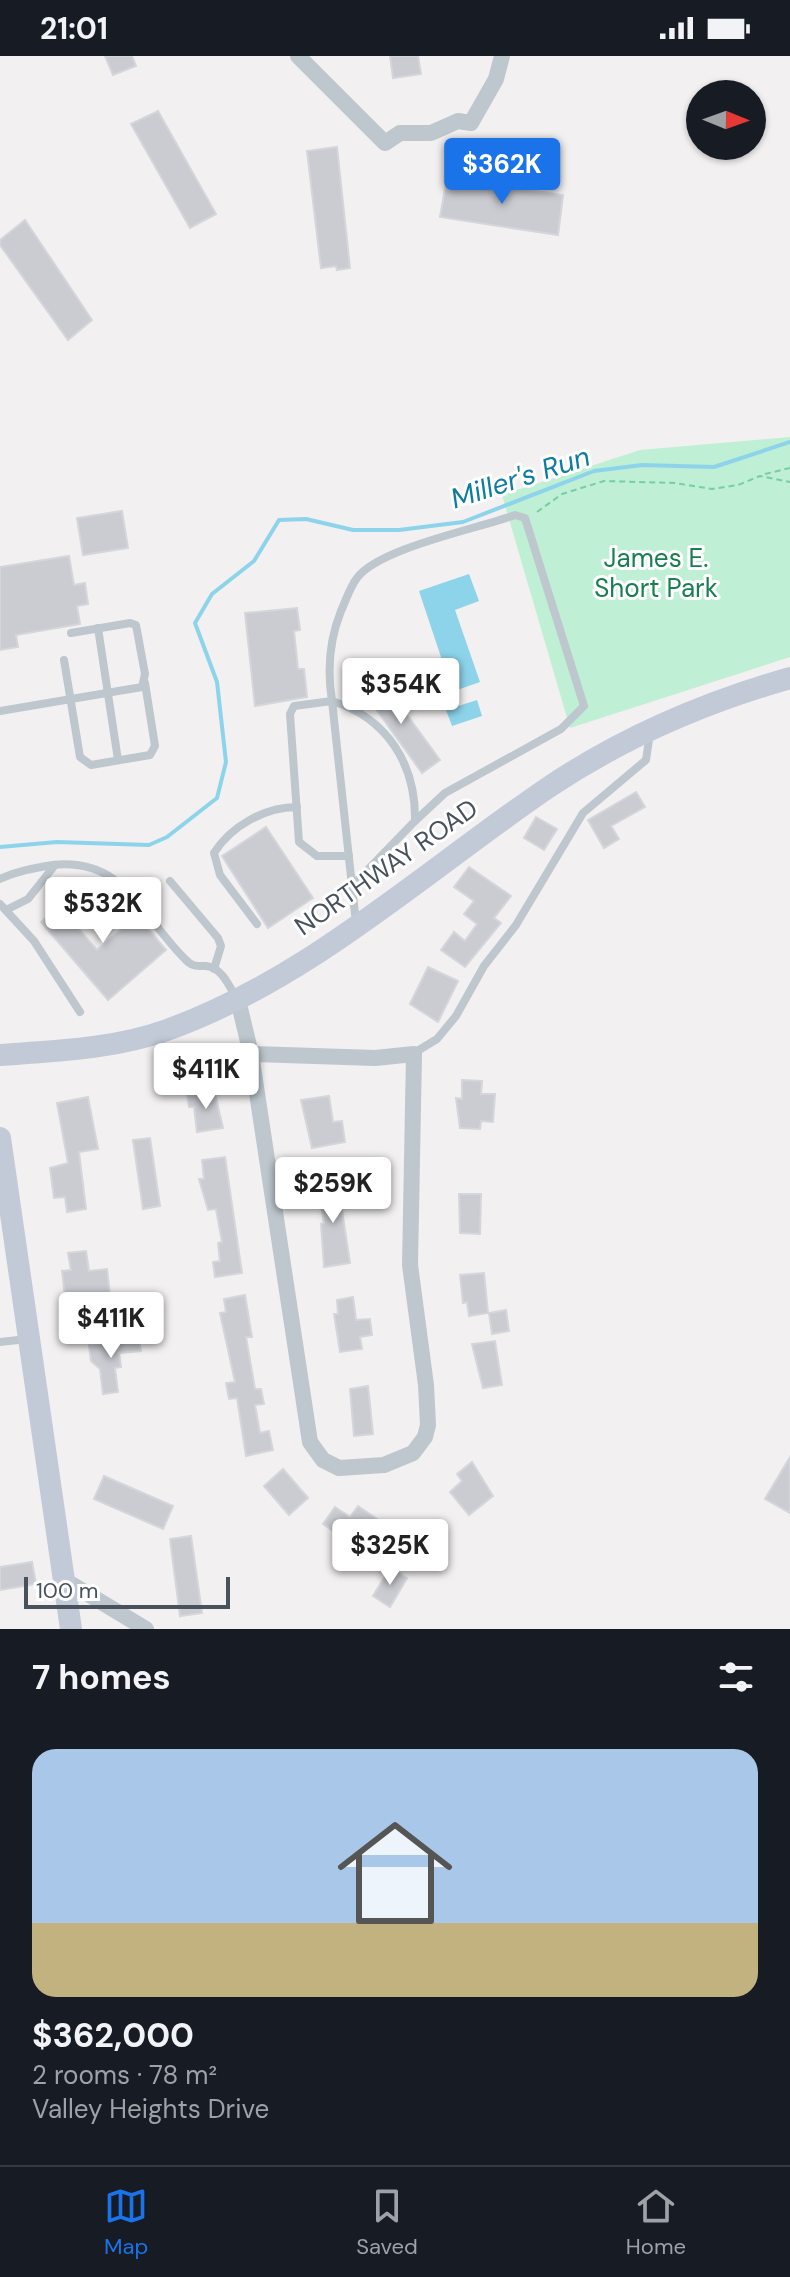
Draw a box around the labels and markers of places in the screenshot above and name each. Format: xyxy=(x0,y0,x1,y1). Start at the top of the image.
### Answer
pin: $362K xyxy=(446,138,558,206)
pin: $354K xyxy=(345,658,457,726)
pin: $532K xyxy=(47,877,159,945)
pin: $411K xyxy=(150,1043,262,1111)
pin: $259K xyxy=(277,1157,389,1225)
pin: $411K xyxy=(55,1292,167,1360)
pin: $325K xyxy=(334,1519,446,1587)

